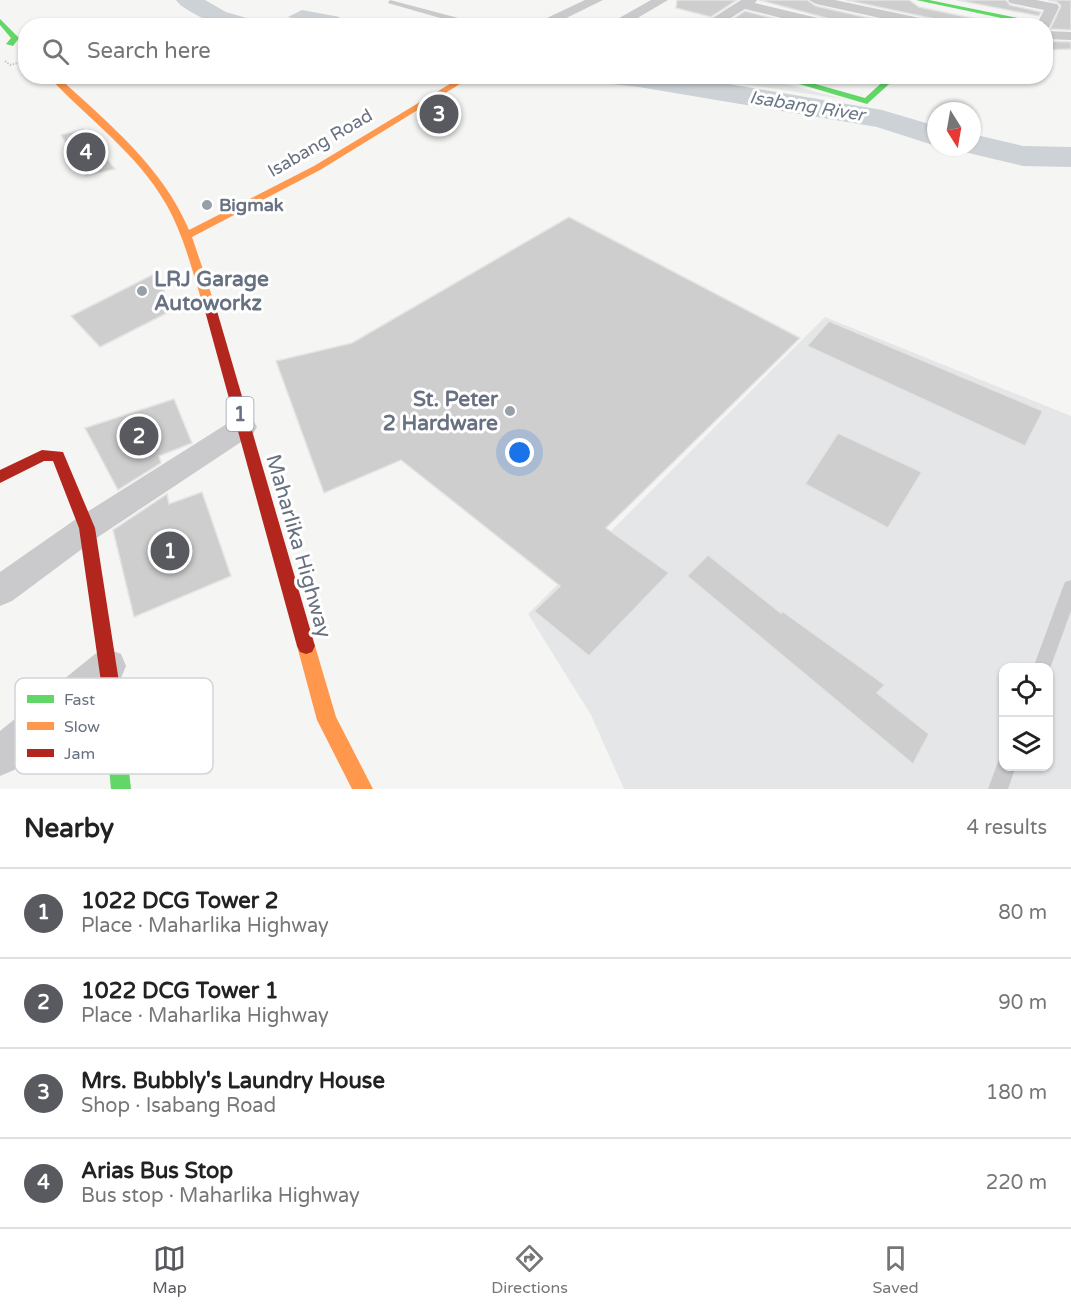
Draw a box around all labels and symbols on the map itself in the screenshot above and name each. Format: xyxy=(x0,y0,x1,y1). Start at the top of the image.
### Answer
water label: Isabang River xyxy=(748,86,868,126)
pin: 3 xyxy=(420,92,458,136)
north arrow xyxy=(927,102,981,156)
street label: Isabang Road xyxy=(264,104,376,182)
pin: 4 xyxy=(66,130,106,174)
place label: Bigmak xyxy=(219,194,284,216)
marker: Bigmak xyxy=(200,198,214,212)
place label: LRJ Garage Autoworkz xyxy=(154,267,269,316)
marker: LRJ Garage Autoworkz xyxy=(135,284,149,298)
place label: St. Peter 2 Hardware xyxy=(383,387,499,436)
road number: 1 xyxy=(226,397,254,431)
marker: St. Peter 2 Hardware xyxy=(503,404,517,418)
pin: 2 xyxy=(120,414,158,458)
your location xyxy=(505,438,534,467)
street label: Maharlika Highway xyxy=(260,451,337,641)
pin: 1 xyxy=(150,528,190,574)
legend xyxy=(15,678,213,774)
text: Fast xyxy=(64,690,95,710)
text: Slow xyxy=(64,717,100,737)
text: Jam xyxy=(64,744,95,764)

